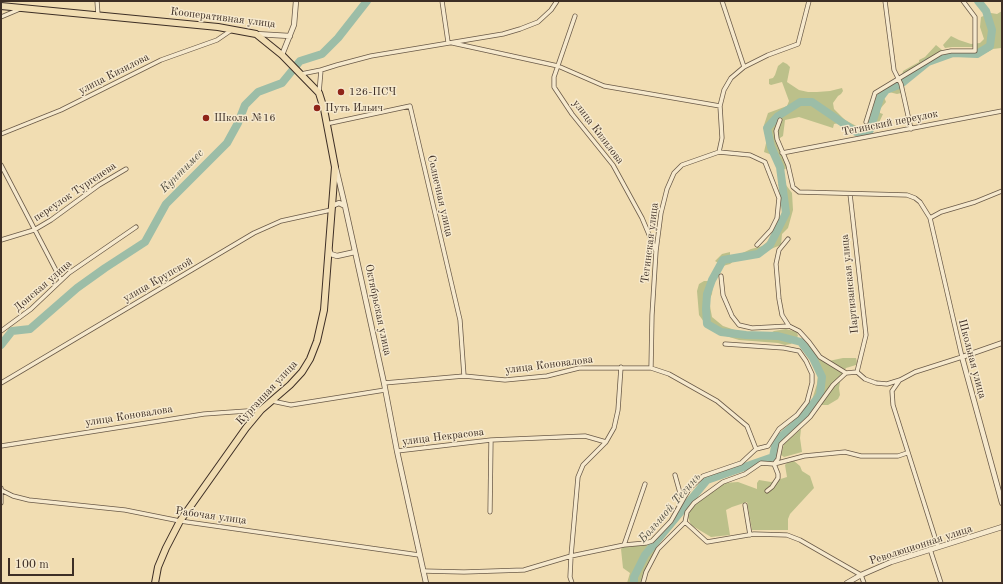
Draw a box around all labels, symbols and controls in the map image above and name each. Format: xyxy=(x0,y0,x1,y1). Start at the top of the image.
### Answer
street label: Кооперативная улица xyxy=(170,5,276,31)
street label: улица Кизилова xyxy=(76,51,152,97)
place label: 126-ПСЧ xyxy=(349,85,396,99)
marker: 126-ПСЧ xyxy=(336,87,346,97)
street label: улица Кизилова xyxy=(569,97,627,167)
place label: Путь Ильич xyxy=(325,101,383,115)
marker: Путь Ильич xyxy=(312,103,322,113)
street label: Тегинский переулок xyxy=(841,107,939,139)
place label: Школа №16 xyxy=(214,111,276,125)
marker: Школа №16 xyxy=(201,113,211,123)
water label: Кунтимес xyxy=(157,146,207,196)
street label: Солнечная улица xyxy=(424,154,456,238)
street label: переулок Тургенева xyxy=(31,159,119,225)
street label: Тегинская улица xyxy=(638,202,662,284)
street label: Партизанская улица xyxy=(838,234,862,334)
street label: улица Крупской xyxy=(121,255,195,305)
street label: Донская улица xyxy=(11,257,75,315)
street label: Октябрьская улица xyxy=(362,263,394,357)
street label: Школьная улица xyxy=(955,318,989,400)
street label: улица Коновалова xyxy=(504,353,594,377)
street label: Курганная улица xyxy=(234,358,300,428)
street label: улица Коновалова xyxy=(84,403,174,429)
street label: улица Некрасова xyxy=(401,425,485,449)
water label: Большой Тегинь xyxy=(636,470,704,546)
street label: Рабочая улица xyxy=(175,504,247,528)
street label: Революционная улица xyxy=(868,522,974,568)
scale bar xyxy=(10,550,76,576)
text: 100 m xyxy=(15,559,49,571)

